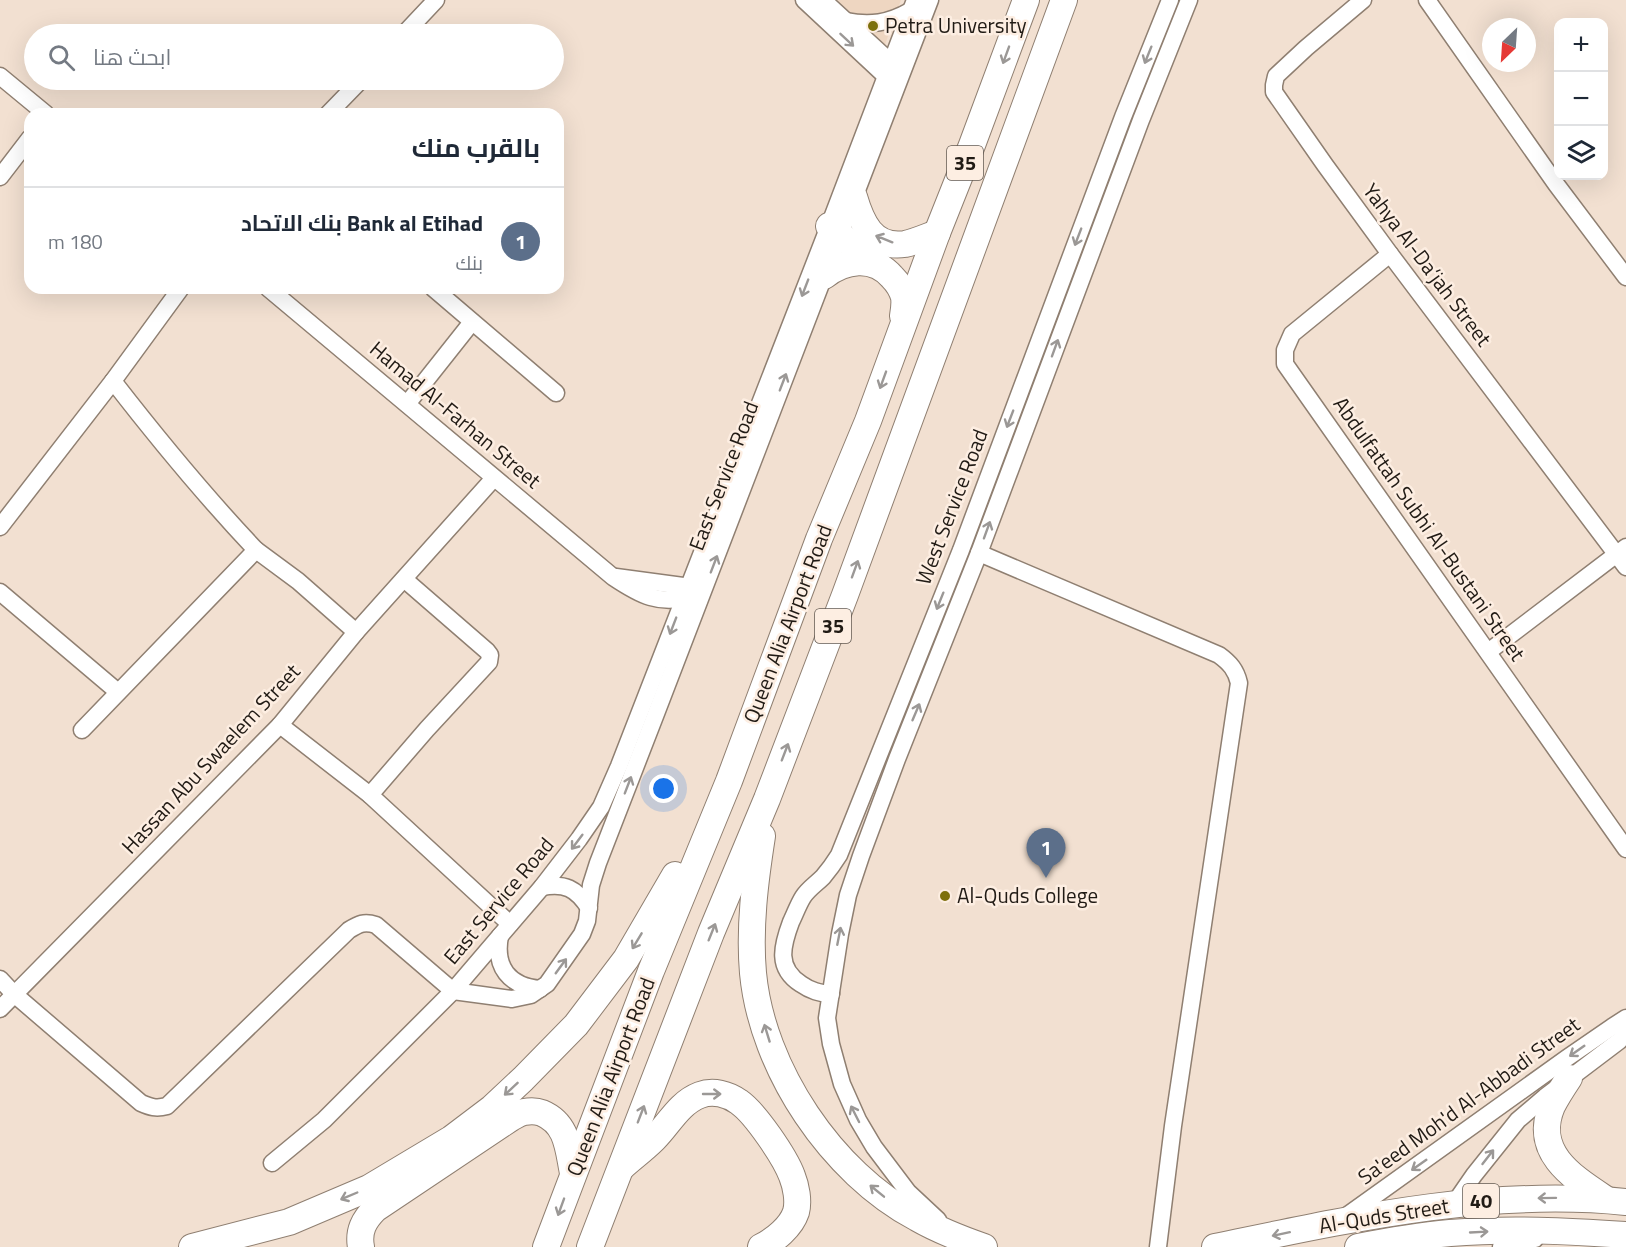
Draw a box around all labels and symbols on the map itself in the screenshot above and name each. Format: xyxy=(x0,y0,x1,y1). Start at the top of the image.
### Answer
place label: Petra University xyxy=(885,9,1027,41)
north arrow xyxy=(1482,18,1536,72)
marker: Petra University xyxy=(866,19,880,33)
one-way arrow xyxy=(839,33,854,47)
one-way arrow xyxy=(999,45,1010,64)
one-way arrow xyxy=(1142,45,1153,63)
road number: 35 xyxy=(947,146,983,180)
street label: Yahya Al-Da‘jah Street xyxy=(1356,176,1500,353)
one-way arrow xyxy=(1072,227,1083,245)
one-way arrow xyxy=(875,233,893,244)
one-way arrow xyxy=(799,278,810,297)
street label: Hamad Al-Farhan Street xyxy=(363,333,549,496)
one-way arrow xyxy=(1051,339,1062,358)
one-way arrow xyxy=(876,371,887,389)
one-way arrow xyxy=(779,373,790,392)
street label: Abdulfattah Subhi Al-Bustani Street xyxy=(1326,390,1534,668)
street label: East Service Road xyxy=(680,396,766,555)
one-way arrow xyxy=(1004,409,1015,428)
street label: West Service Road xyxy=(907,424,995,589)
street label: Queen Alia Airport Road xyxy=(734,520,840,728)
one-way arrow xyxy=(983,522,994,540)
one-way arrow xyxy=(710,556,721,574)
one-way arrow xyxy=(850,561,861,579)
one-way arrow xyxy=(934,592,945,610)
road number: 35 xyxy=(815,609,851,643)
one-way arrow xyxy=(667,617,678,635)
street label: Hassan Abu Swaelem Street xyxy=(113,656,308,861)
one-way arrow xyxy=(911,703,922,721)
one-way arrow xyxy=(781,743,792,762)
your location xyxy=(649,774,678,803)
one-way arrow xyxy=(623,776,634,795)
pin: 1 xyxy=(1026,828,1066,878)
street label: East Service Road xyxy=(435,830,561,971)
one-way arrow xyxy=(570,833,583,849)
place label: Al-Quds College xyxy=(957,879,1098,911)
marker: Al-Quds College xyxy=(938,889,952,903)
one-way arrow xyxy=(707,923,718,942)
one-way arrow xyxy=(834,926,845,946)
one-way arrow xyxy=(630,932,642,949)
one-way arrow xyxy=(555,958,567,974)
street label: Queen Alia Airport Road xyxy=(557,973,663,1181)
street label: Sa'eed Moh'd Al-Abbadi Street xyxy=(1351,1008,1587,1192)
one-way arrow xyxy=(761,1024,772,1043)
one-way arrow xyxy=(1570,1045,1586,1057)
one-way arrow xyxy=(504,1082,519,1096)
one-way arrow xyxy=(702,1088,721,1100)
one-way arrow xyxy=(636,1105,647,1124)
one-way arrow xyxy=(849,1105,860,1123)
one-way arrow xyxy=(1482,1149,1495,1165)
one-way arrow xyxy=(1412,1158,1428,1171)
one-way arrow xyxy=(869,1184,885,1197)
road number: 40 xyxy=(1463,1184,1499,1218)
street label: Al-Quds Street xyxy=(1317,1189,1452,1241)
one-way arrow xyxy=(341,1191,359,1202)
one-way arrow xyxy=(1537,1193,1557,1204)
one-way arrow xyxy=(555,1197,566,1216)
one-way arrow xyxy=(1468,1226,1488,1237)
one-way arrow xyxy=(1271,1228,1290,1240)

